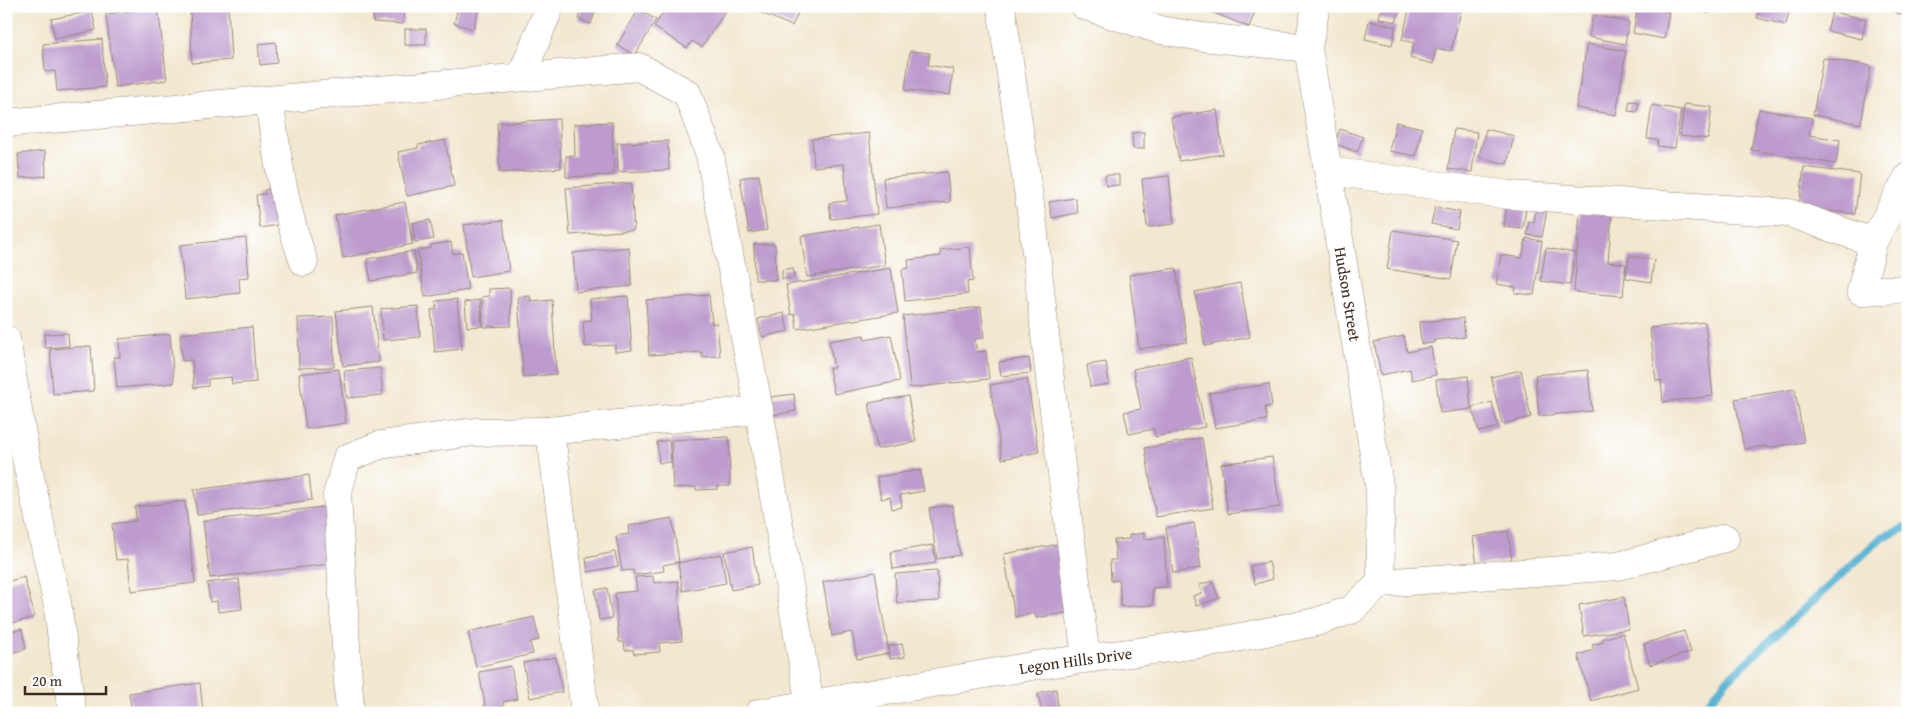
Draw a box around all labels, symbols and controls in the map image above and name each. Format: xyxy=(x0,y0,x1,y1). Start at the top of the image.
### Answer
street label: Hudson Street xyxy=(1328,245,1368,343)
street label: Legon Hills Drive xyxy=(1017,641,1134,680)
scale bar xyxy=(25,664,106,696)
text: 20 m xyxy=(32,670,63,691)

